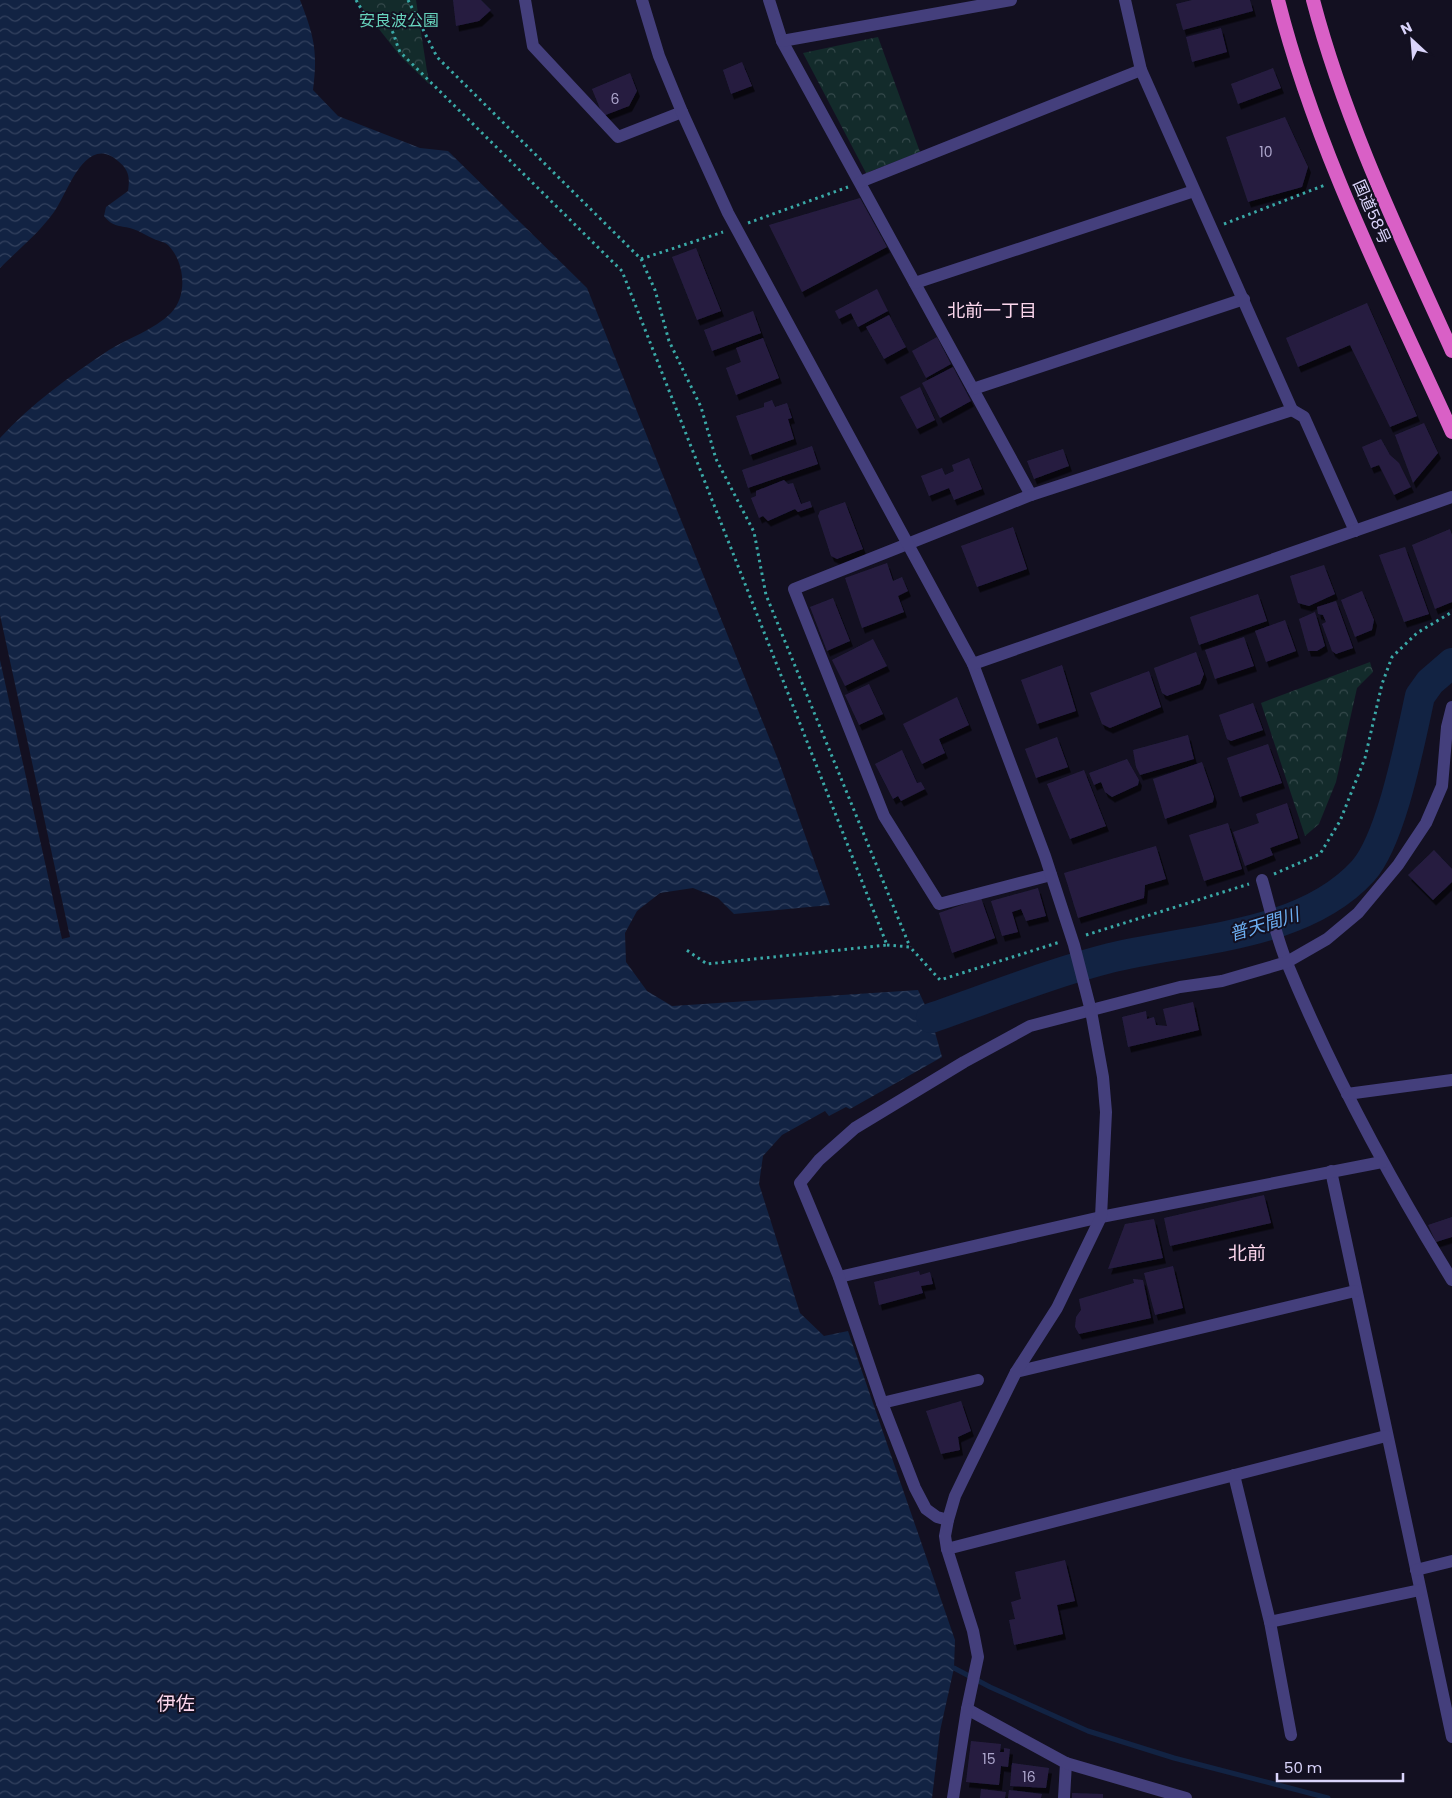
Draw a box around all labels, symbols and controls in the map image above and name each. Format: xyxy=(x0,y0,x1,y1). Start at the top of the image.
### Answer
park label: 安良波公園 xyxy=(359,9,439,32)
north arrow xyxy=(1387,15,1437,65)
text: N xyxy=(1397,17,1415,40)
house number: 6 xyxy=(611,89,620,109)
house number: 10 xyxy=(1259,142,1273,162)
street label: 国道58号 xyxy=(1348,176,1396,248)
district label: 北前一丁目 xyxy=(947,298,1037,323)
water label: 普天間川 xyxy=(1226,901,1304,946)
district label: 北前 xyxy=(1228,1240,1266,1267)
district label: 伊佐 xyxy=(157,1690,195,1717)
house number: 15 xyxy=(982,1749,996,1769)
scale bar xyxy=(1277,1750,1403,1782)
text: 50 m xyxy=(1284,1757,1322,1778)
house number: 16 xyxy=(1022,1767,1036,1787)

